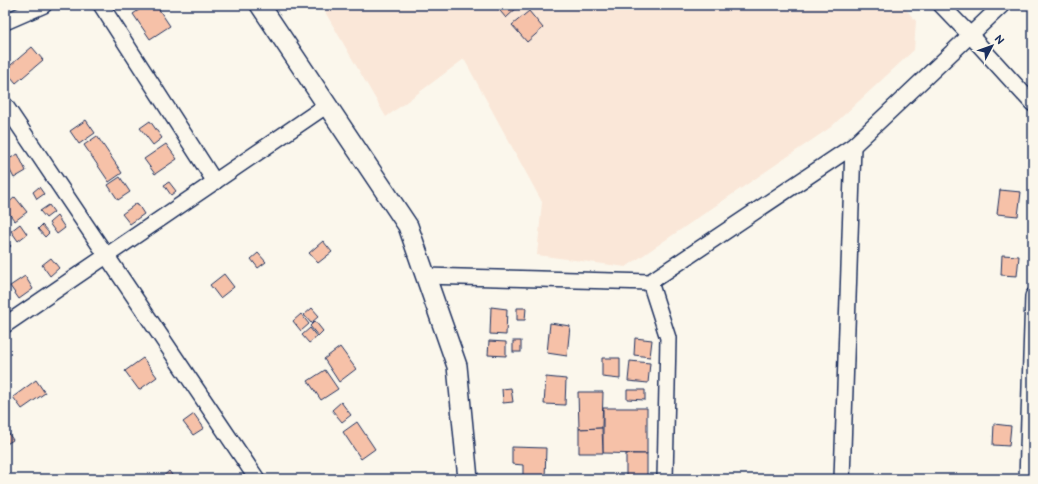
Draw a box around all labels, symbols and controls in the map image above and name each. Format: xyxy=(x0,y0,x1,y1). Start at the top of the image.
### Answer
north arrow xyxy=(972,26,1012,66)
text: N xyxy=(992,32,1007,47)

